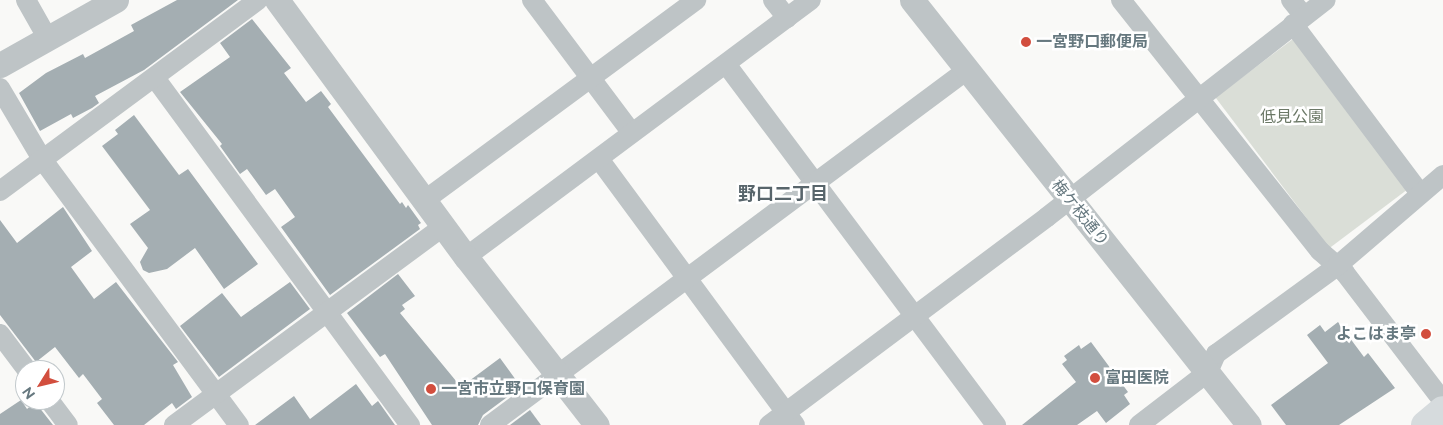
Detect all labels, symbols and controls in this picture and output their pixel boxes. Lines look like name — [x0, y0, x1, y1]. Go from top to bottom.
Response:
place label: 一宮野口郵便局 — [1036, 32, 1148, 52]
marker: 一宮野口郵便局 — [1020, 36, 1032, 48]
park label: 低見公園 — [1260, 107, 1324, 127]
street label: 梅ケ枝通り — [1047, 176, 1113, 250]
district label: 野口二丁目 — [738, 183, 828, 205]
place label: よこはま亭 — [1336, 324, 1416, 344]
marker: よこはま亭 — [1420, 328, 1432, 340]
north arrow — [15, 360, 65, 410]
place label: 富田医院 — [1105, 368, 1169, 388]
marker: 富田医院 — [1089, 372, 1101, 384]
place label: 一宮市立野口保育園 — [441, 379, 585, 399]
marker: 一宮市立野口保育園 — [425, 383, 437, 395]
text: N — [19, 384, 38, 402]

